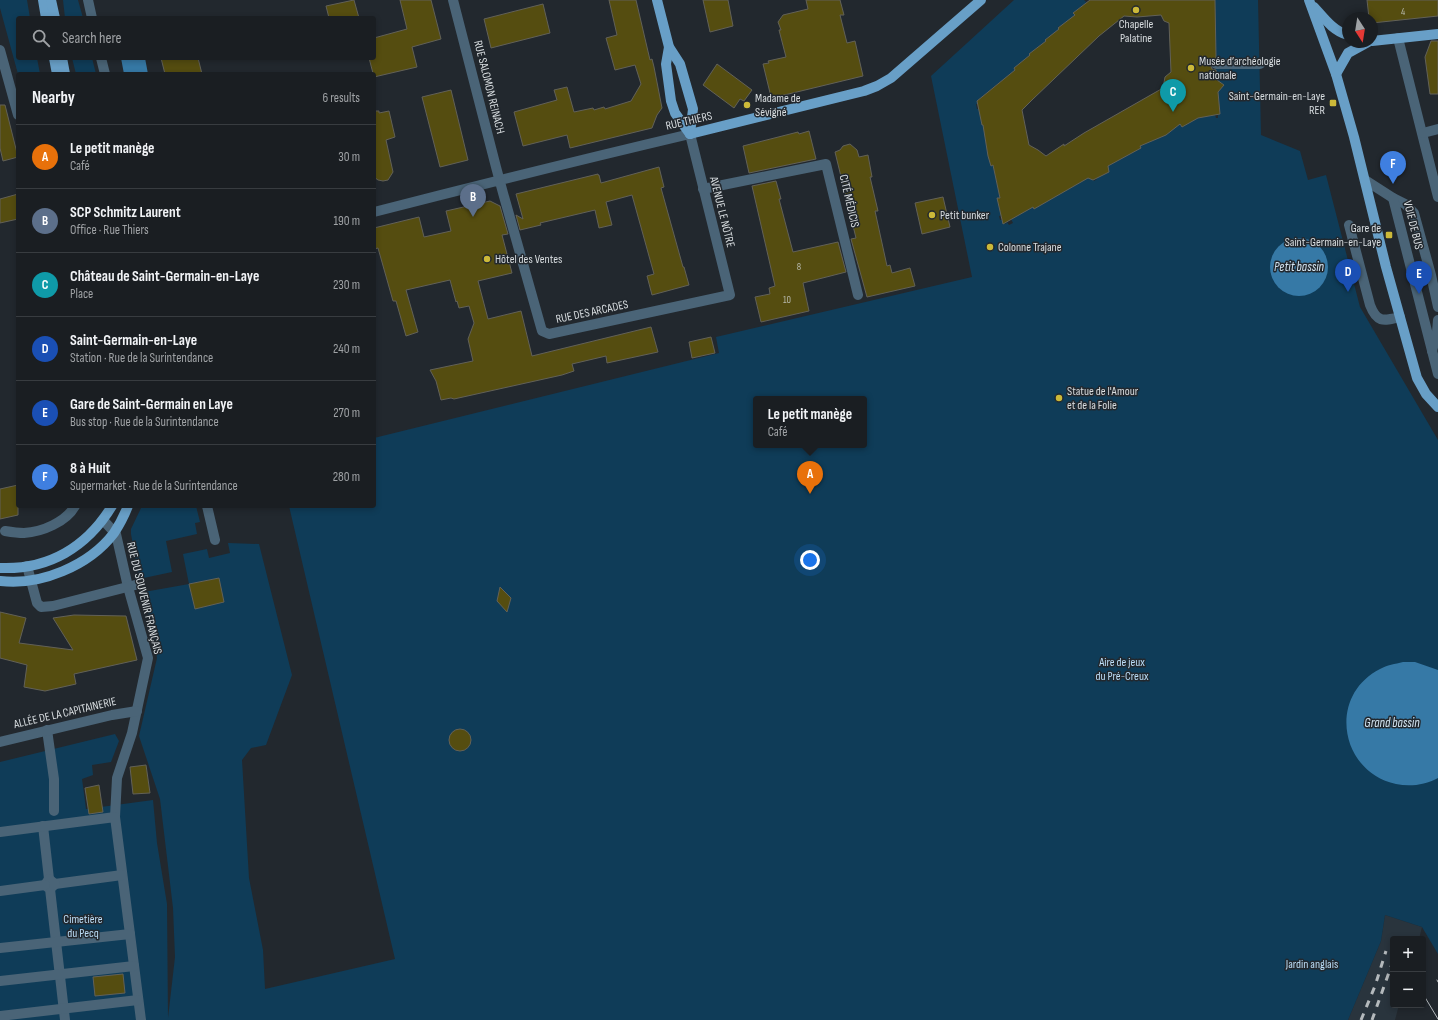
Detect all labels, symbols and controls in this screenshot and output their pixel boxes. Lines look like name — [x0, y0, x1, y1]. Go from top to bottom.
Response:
marker: Chapelle Palatine — [1131, 5, 1141, 15]
house number: 4 — [1401, 6, 1405, 18]
north arrow — [1342, 12, 1378, 48]
search box — [16, 16, 376, 60]
place label: Chapelle Palatine — [1119, 17, 1154, 46]
icon: search — [30, 27, 52, 49]
text: Search here — [62, 29, 122, 48]
street label: RUE SALOMON REINACH — [470, 39, 508, 135]
place label: Musée d’archéologie nationale — [1199, 54, 1281, 83]
marker: Musée d’archéologie nationale — [1186, 63, 1196, 73]
pin: C — [1160, 79, 1186, 112]
text: Nearby — [32, 88, 75, 108]
place label: Saint-Germain-en-Laye RER — [1229, 89, 1325, 118]
text: 6 results — [322, 90, 360, 106]
place label: Madame de Sévigné — [755, 91, 801, 120]
marker: Saint-Germain-en-Laye RER — [1328, 98, 1338, 108]
marker: Madame de Sévigné — [742, 100, 752, 110]
street label: RUE THIERS — [664, 108, 714, 134]
text: Le petit manège — [70, 139, 155, 158]
text: A — [42, 149, 48, 165]
text: 30 m — [338, 149, 360, 165]
pin: F — [1380, 151, 1406, 184]
text: Café — [70, 158, 90, 174]
street label: CITÉ MÉDICIS — [836, 173, 862, 229]
street label: AVENUE LE NÔTRE — [706, 174, 738, 249]
pin: B — [460, 184, 486, 217]
street label: VOIE DE BUS — [1400, 199, 1426, 251]
text: SCP Schmitz Laurent — [70, 203, 181, 222]
place label: Petit bunker — [940, 208, 990, 223]
marker: Petit bunker — [927, 210, 937, 220]
text: B — [42, 213, 48, 229]
text: 190 m — [333, 213, 360, 229]
place label: Gare de Saint-Germain-en-Laye — [1285, 221, 1381, 250]
text: Office · Rue Thiers — [70, 222, 149, 238]
marker: Gare de Saint-Germain-en-Laye — [1384, 230, 1394, 240]
place label: Colonne Trajane — [998, 240, 1062, 255]
marker: Colonne Trajane — [985, 242, 995, 252]
place label: Hôtel des Ventes — [495, 252, 562, 267]
marker: Hôtel des Ventes — [482, 254, 492, 264]
water label: Petit bassin — [1274, 259, 1325, 275]
pin: D — [1335, 259, 1361, 292]
house number: 8 — [797, 261, 801, 273]
pin: E — [1406, 261, 1432, 294]
text: Château de Saint-Germain-en-Laye — [70, 267, 259, 286]
text: C — [42, 277, 48, 293]
text: 230 m — [333, 277, 360, 293]
text: Place — [70, 286, 93, 302]
house number: 10 — [783, 294, 791, 306]
street label: RUE DES ARCADES — [554, 297, 630, 327]
text: Saint-Germain-en-Laye — [70, 331, 197, 350]
text: D — [42, 341, 48, 357]
text: 240 m — [333, 341, 360, 357]
text: Station · Rue de la Surintendance — [70, 350, 213, 366]
place label: Statue de l'Amour et de la Folie — [1067, 384, 1139, 413]
marker: Statue de l'Amour et de la Folie — [1054, 393, 1064, 403]
text: Gare de Saint-Germain en Laye — [70, 395, 233, 414]
popup — [753, 396, 867, 448]
text: E — [42, 405, 48, 421]
text: 270 m — [333, 405, 360, 421]
text: Le petit manège — [768, 405, 852, 424]
text: Bus stop · Rue de la Surintendance — [70, 414, 219, 430]
text: Café — [768, 424, 788, 440]
text: 8 à Huit — [70, 459, 110, 478]
pin: A — [797, 461, 823, 494]
text: F — [42, 469, 48, 485]
text: 280 m — [333, 469, 360, 485]
text: Supermarket · Rue de la Surintendance — [70, 478, 238, 494]
street label: RUE DU SOUVENIR FRANÇAIS — [123, 540, 165, 656]
your location — [800, 550, 820, 570]
park label: Aire de jeux du Pré-Creux — [1096, 655, 1149, 684]
street label: ALLÉE DE LA CAPITAINERIE — [11, 694, 118, 732]
water label: Grand bassin — [1364, 715, 1420, 731]
park label: Cimetière du Pecq — [63, 912, 103, 941]
map controls — [1390, 936, 1426, 1008]
button: + — [1390, 936, 1426, 972]
park label: Jardin anglais — [1285, 957, 1338, 972]
button: − — [1390, 972, 1426, 1008]

